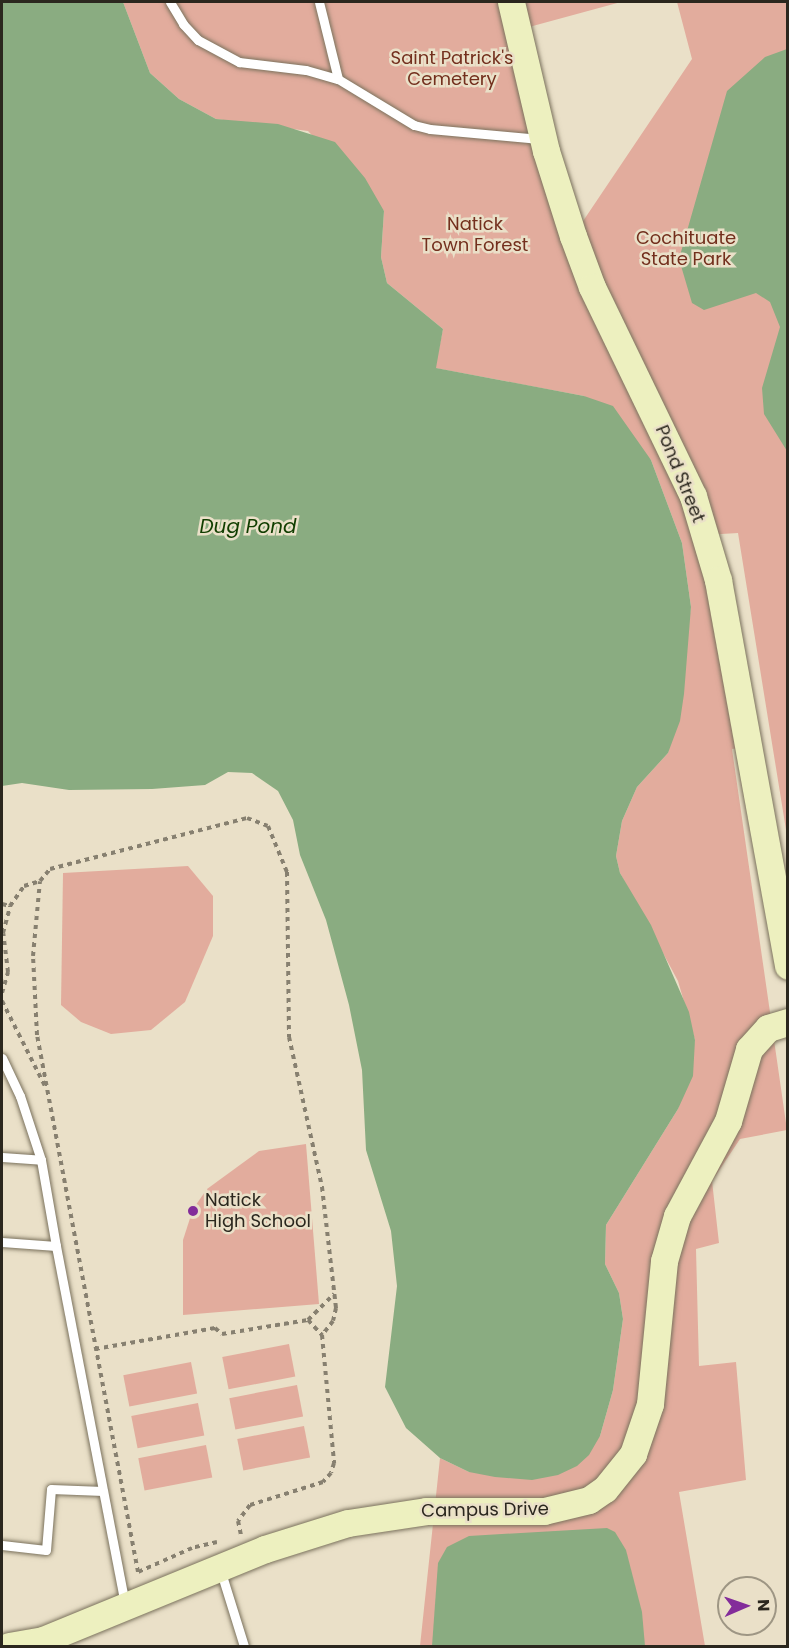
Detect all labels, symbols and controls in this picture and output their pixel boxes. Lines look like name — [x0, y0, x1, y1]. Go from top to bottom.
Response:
park label: Saint Patrick's Cemetery — [391, 48, 513, 90]
park label: Natick Town Forest — [422, 214, 528, 256]
park label: Cochituate State Park — [636, 228, 736, 270]
street label: Pond Street — [651, 422, 709, 526]
water label: Dug Pond — [199, 514, 297, 538]
place label: Natick High School — [205, 1190, 311, 1232]
marker: Natick High School — [186, 1204, 200, 1218]
street label: Campus Drive — [421, 1498, 549, 1522]
north arrow — [717, 1576, 777, 1636]
text: N — [752, 1599, 775, 1612]

